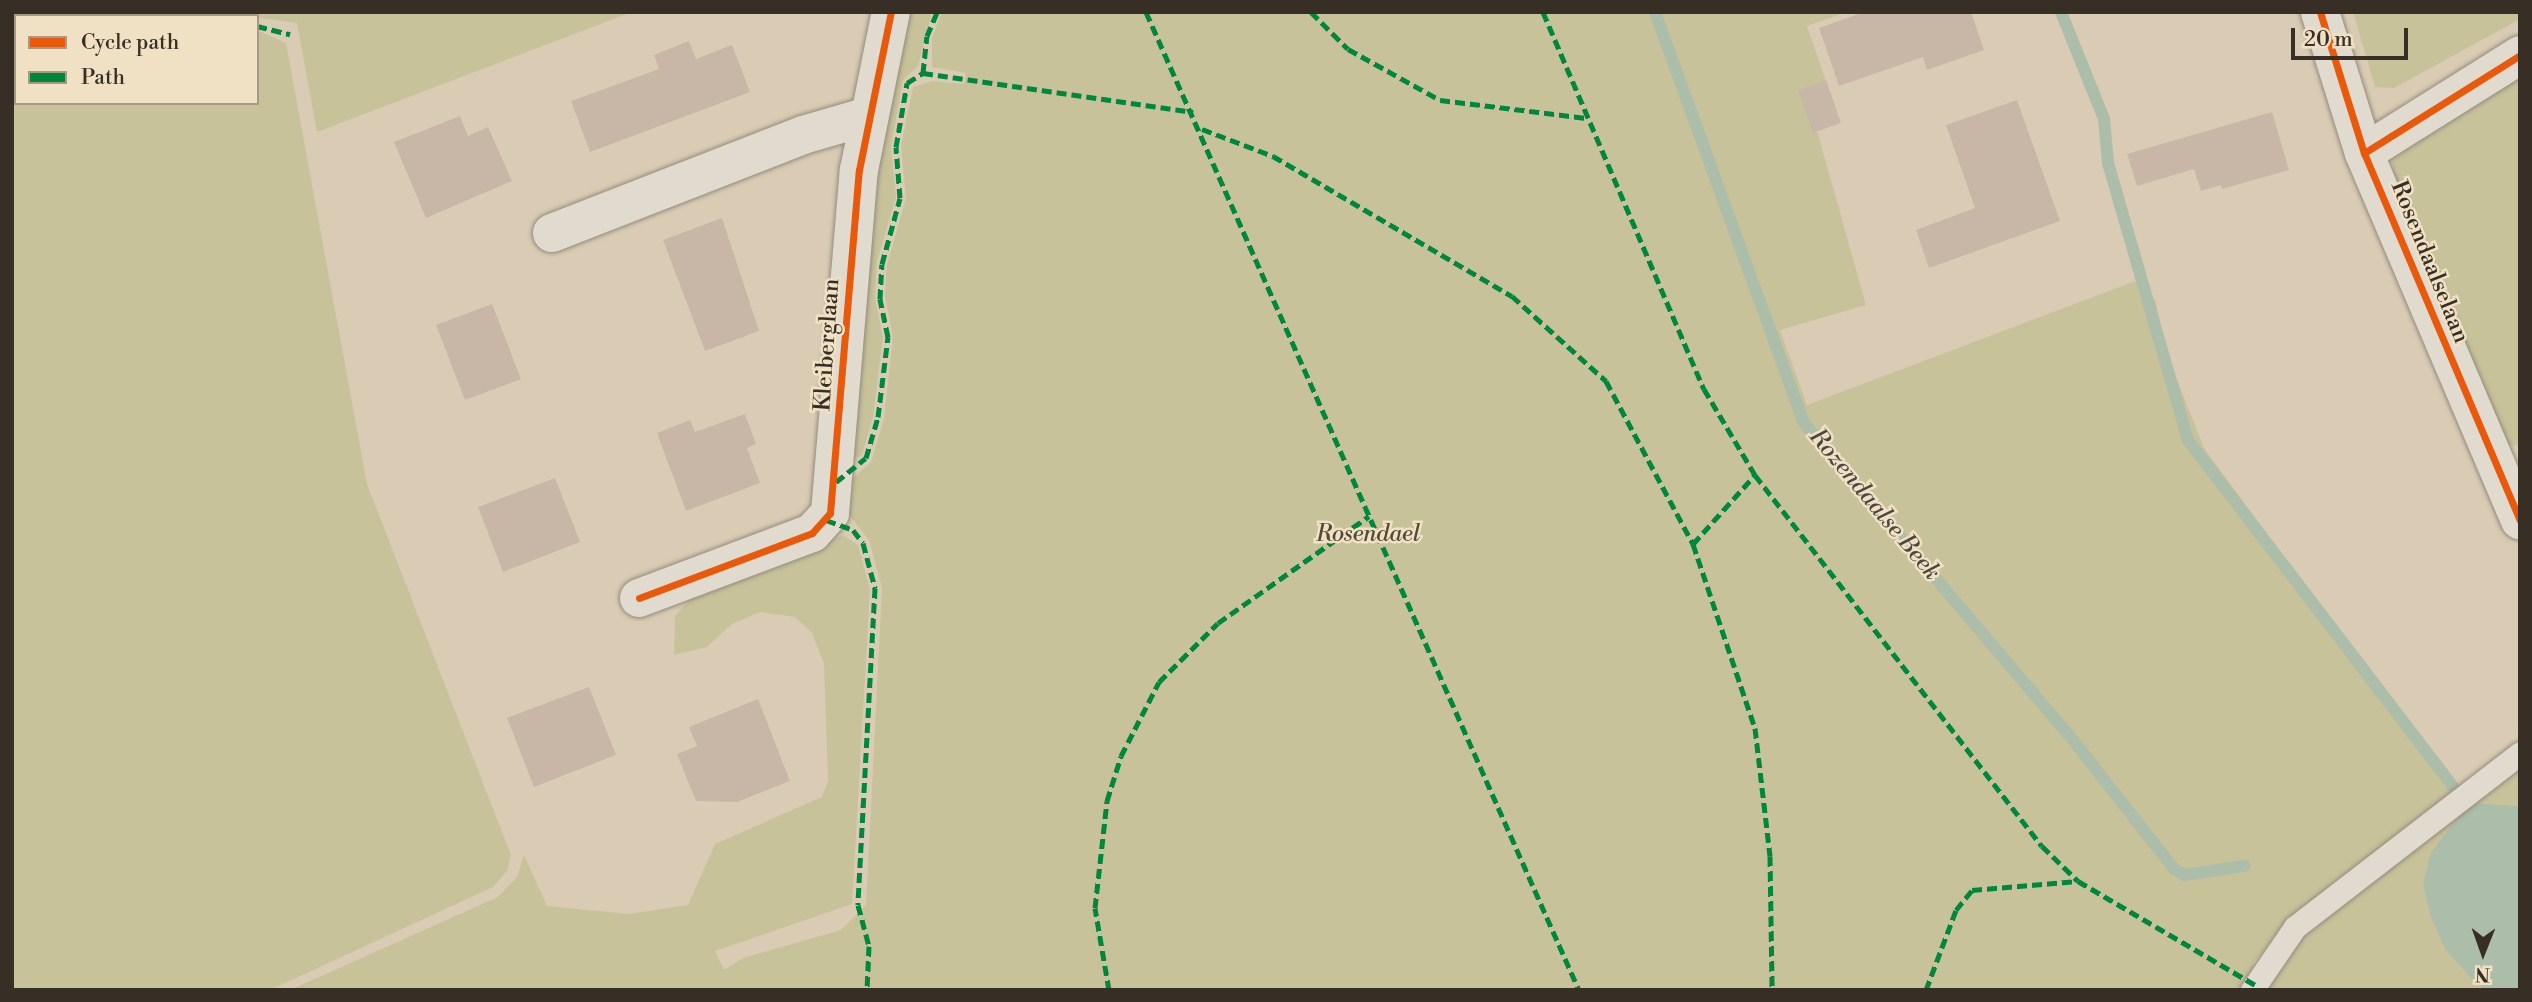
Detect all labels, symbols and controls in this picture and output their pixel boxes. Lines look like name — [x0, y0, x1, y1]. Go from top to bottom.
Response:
legend — [14, 14, 259, 105]
scale bar — [2294, 14, 2411, 58]
text: 20 m — [2304, 27, 2353, 53]
text: Cycle path — [81, 30, 179, 56]
text: Path — [81, 65, 125, 91]
street label: Rosendaalselaan — [2385, 177, 2475, 347]
street label: Kleiberglaan — [809, 278, 845, 412]
water label: Rozendaalse Beek — [1802, 423, 1946, 587]
park label: Rosendael — [1316, 520, 1420, 548]
north arrow — [2448, 918, 2518, 988]
text: N — [2475, 962, 2490, 986]

